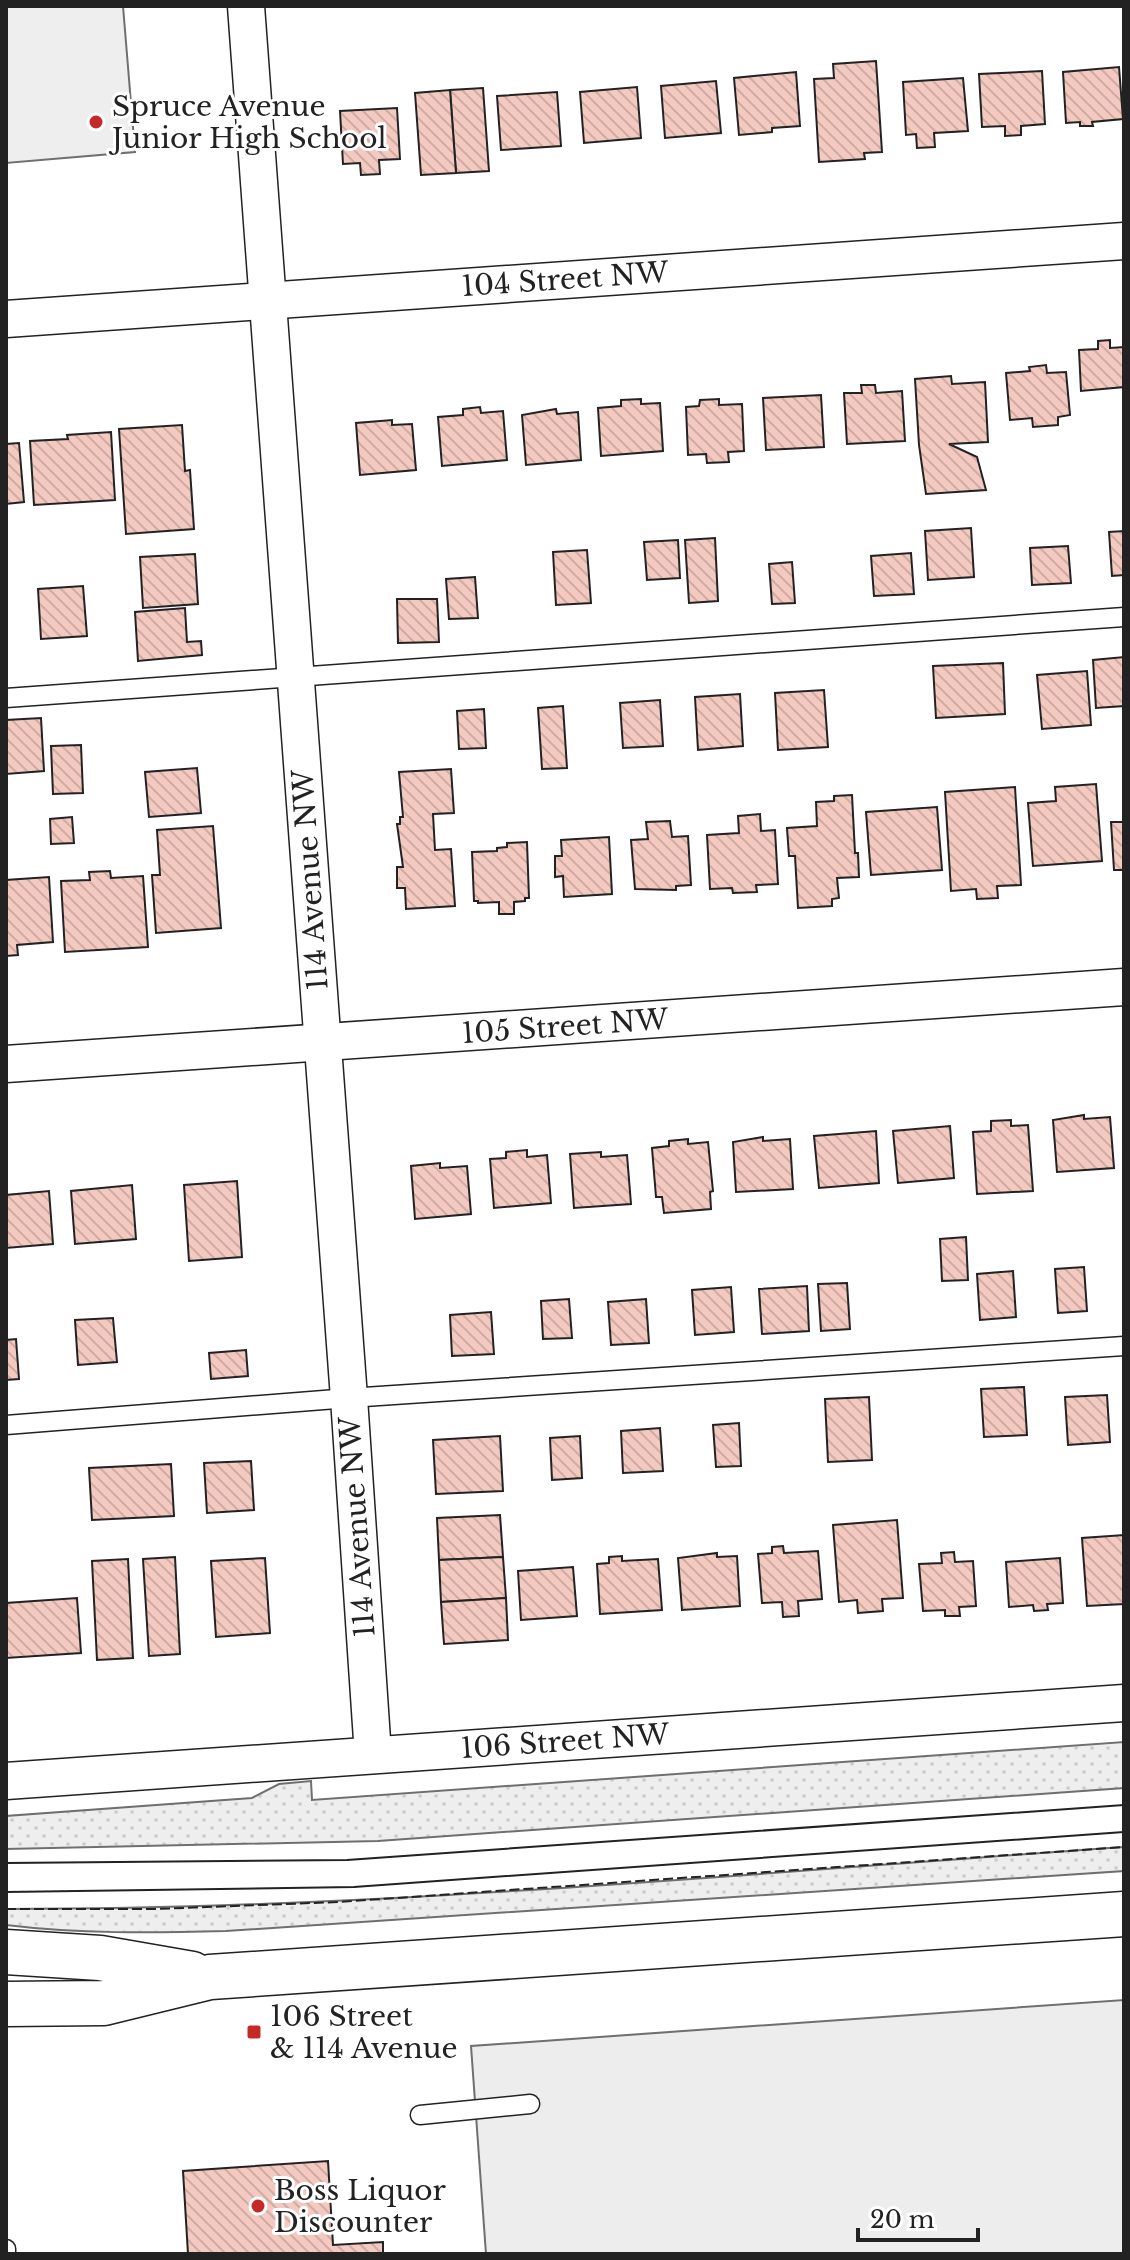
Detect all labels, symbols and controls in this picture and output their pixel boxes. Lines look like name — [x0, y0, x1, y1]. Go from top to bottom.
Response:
place label: Spruce Avenue Junior High School — [108, 89, 387, 156]
marker: Spruce Avenue Junior High School — [87, 113, 105, 131]
street label: 104 Street NW — [460, 255, 671, 304]
street label: 114 Avenue NW — [285, 767, 336, 991]
street label: 105 Street NW — [461, 1002, 671, 1051]
street label: 114 Avenue NW — [332, 1414, 383, 1638]
street label: 106 Street NW — [460, 1717, 672, 1766]
place label: 106 Street & 114 Avenue — [270, 1999, 458, 2066]
marker: 106 Street & 114 Avenue — [245, 2023, 263, 2041]
place label: Boss Liquor Discounter — [274, 2173, 447, 2240]
scale bar — [858, 2192, 978, 2242]
marker: Boss Liquor Discounter — [249, 2197, 267, 2215]
text: 20 m — [870, 2205, 935, 2234]

